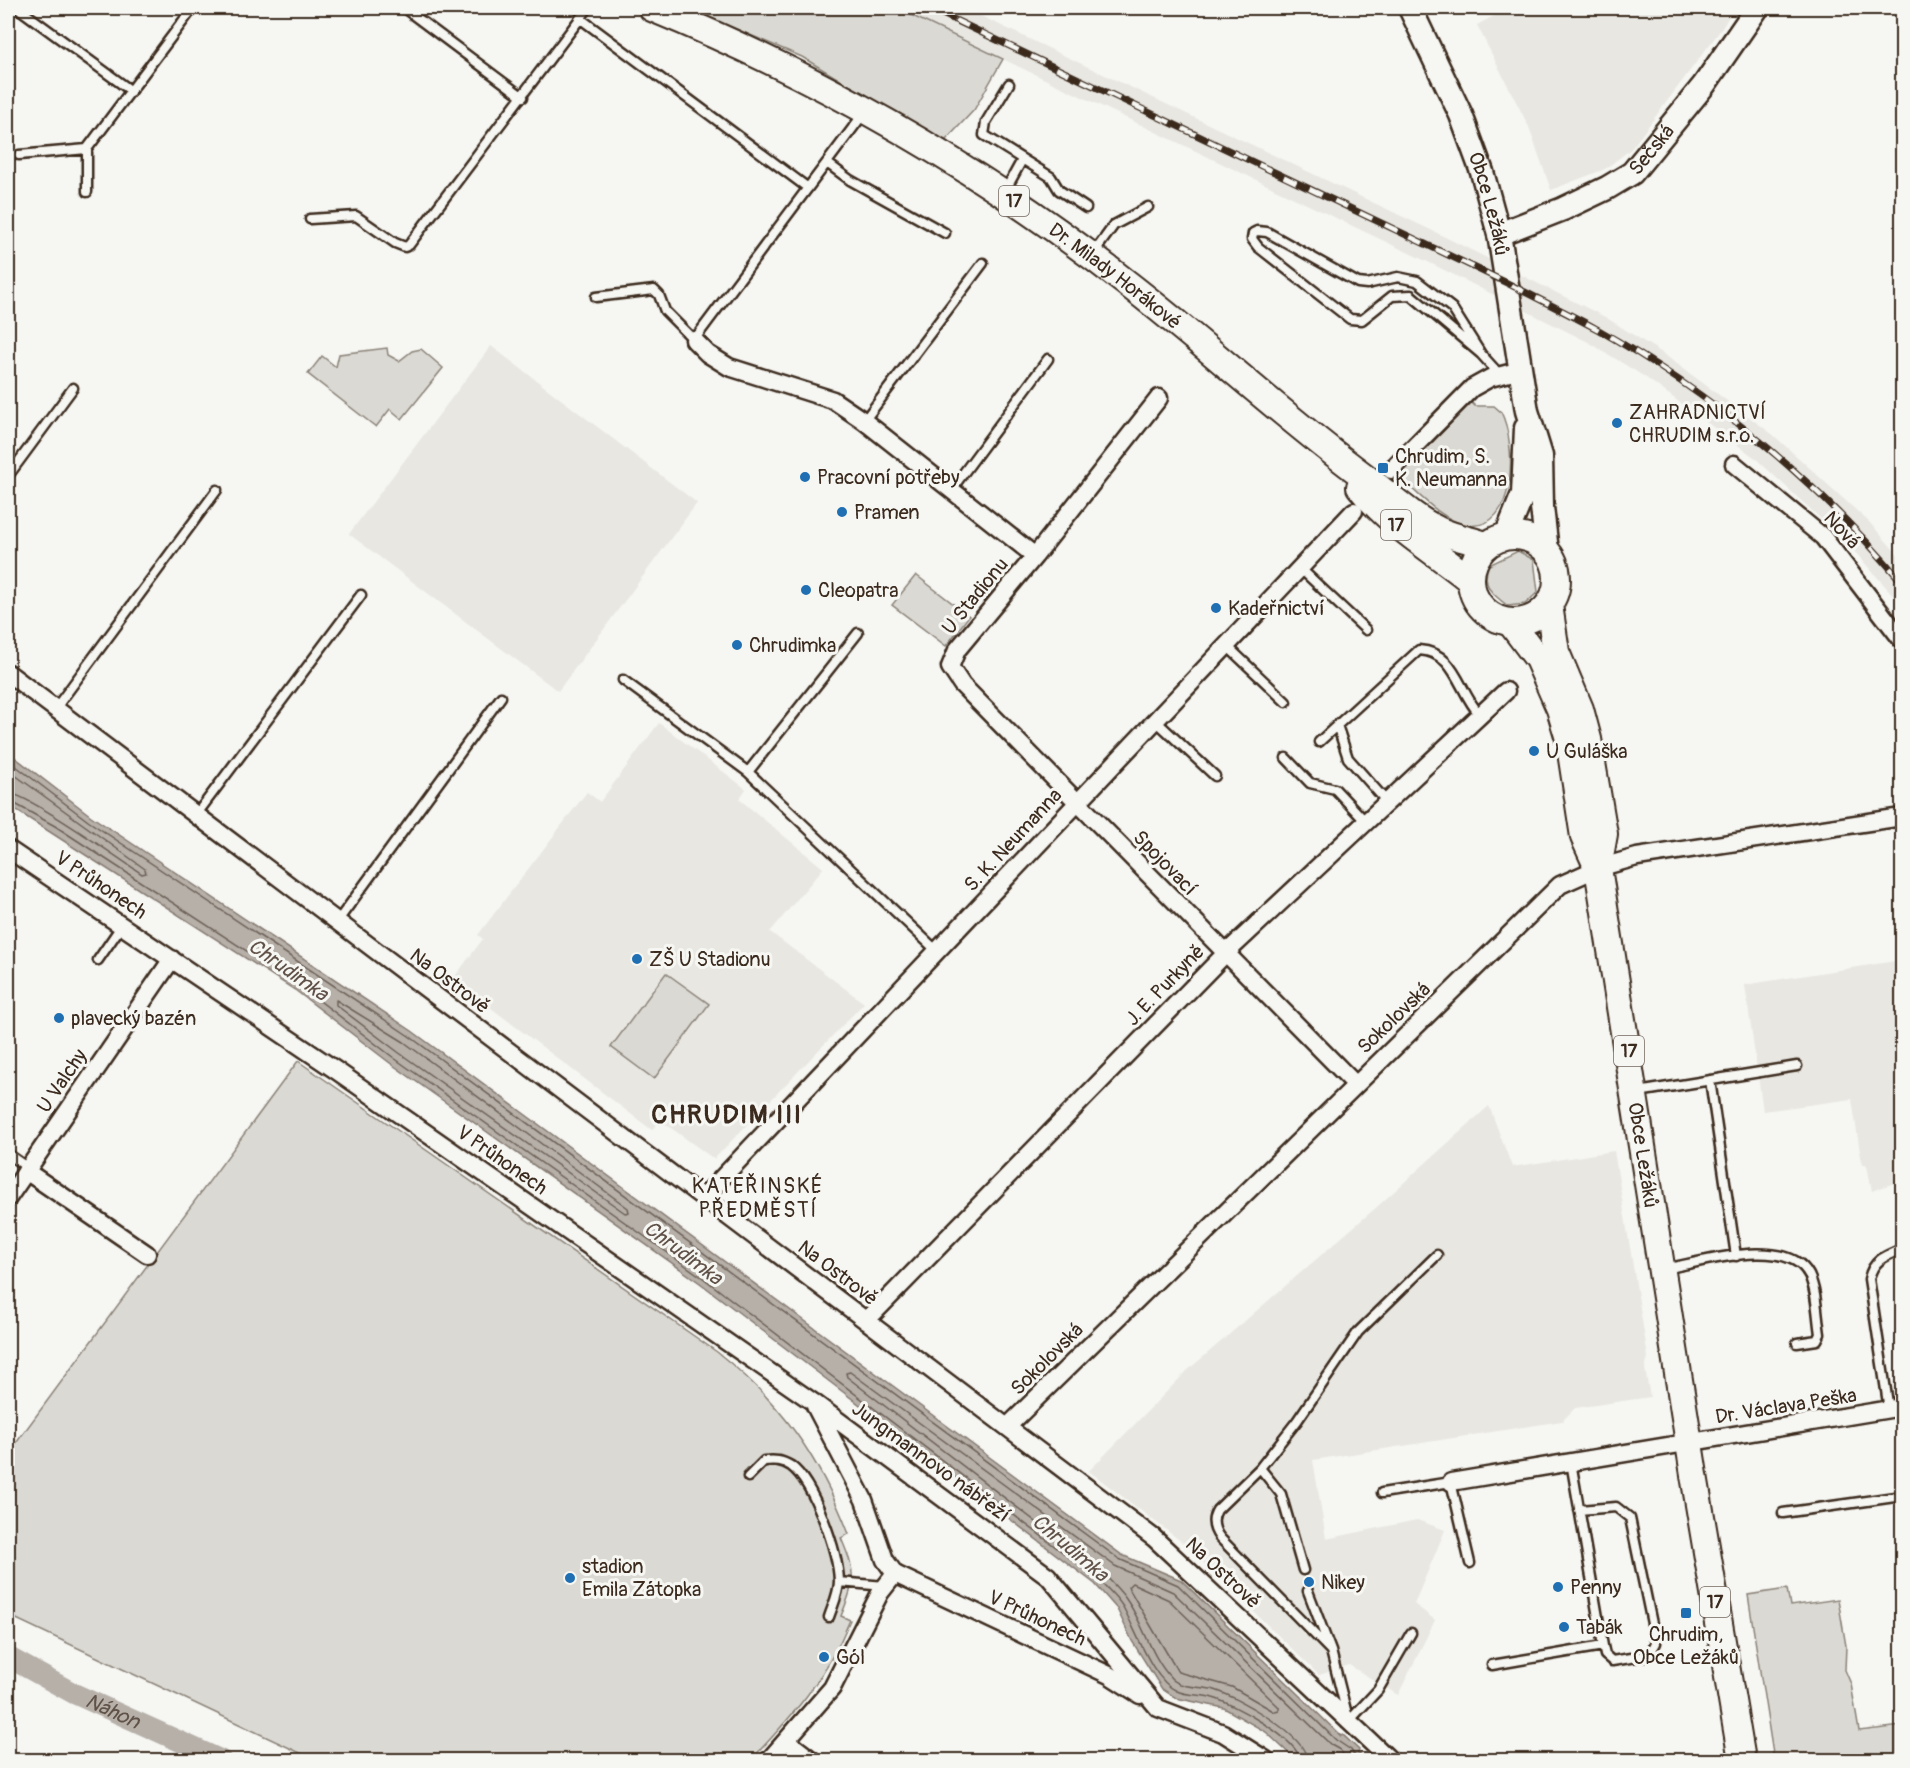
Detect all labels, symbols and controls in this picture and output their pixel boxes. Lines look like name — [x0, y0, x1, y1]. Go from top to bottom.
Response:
street label: Sečská — [1623, 119, 1679, 180]
street label: Obce Ležáků — [1463, 148, 1515, 257]
road number: 17 — [999, 186, 1029, 216]
street label: Dr. Milady Horákové — [1044, 217, 1187, 335]
place label: ZAHRADNICTVÍ CHRUDIM s.r.o. — [1629, 400, 1766, 448]
marker: ZAHRADNICTVÍ CHRUDIM s.r.o. — [1610, 416, 1624, 430]
place label: Chrudim, S. K. Neumanna — [1395, 444, 1507, 492]
marker: Chrudim, S. K. Neumanna — [1376, 461, 1390, 475]
place label: Pracovní potřeby — [817, 465, 960, 490]
marker: Pracovní potřeby — [798, 470, 812, 484]
place label: Pramen — [854, 500, 920, 525]
marker: Pramen — [835, 505, 849, 519]
street label: Nová — [1818, 506, 1866, 554]
road number: 17 — [1381, 510, 1411, 540]
street label: U Stadionu — [936, 552, 1014, 640]
place label: Cleopatra — [818, 578, 899, 603]
marker: Cleopatra — [799, 583, 813, 597]
place label: Kadeřnictví — [1228, 596, 1325, 621]
marker: Kadeřnictví — [1209, 601, 1223, 615]
place label: Chrudimka — [749, 633, 836, 658]
marker: Chrudimka — [730, 638, 744, 652]
place label: U Guláška — [1546, 739, 1628, 764]
marker: U Guláška — [1527, 744, 1541, 758]
street label: S. K. Neumanna — [959, 783, 1067, 897]
street label: Spojovací — [1128, 825, 1202, 901]
street label: V Průhonech — [50, 845, 152, 925]
water label: Chrudimka — [243, 933, 334, 1008]
street label: J. E. Purkyně — [1120, 939, 1210, 1031]
street label: Na Ostrově — [405, 943, 495, 1019]
place label: ZŠ U Stadionu — [649, 946, 771, 972]
marker: ZŠ U Stadionu — [630, 952, 644, 966]
street label: Sokolovská — [1352, 977, 1436, 1059]
place label: plavecký bazén — [71, 1006, 196, 1031]
marker: plavecký bazén — [52, 1011, 66, 1025]
road number: 17 — [1614, 1036, 1644, 1066]
street label: U Valchy — [32, 1044, 93, 1118]
district label: CHRUDIM III — [651, 1099, 803, 1131]
street label: Obce Ležáků — [1623, 1100, 1664, 1210]
street label: V Průhonech — [452, 1120, 552, 1200]
district label: KATEŘINSKÉ PŘEDMĚSTÍ — [692, 1173, 824, 1224]
water label: Chrudimka — [638, 1215, 729, 1292]
street label: Na Ostrově — [793, 1235, 883, 1311]
street label: Sokolovská — [1005, 1317, 1089, 1401]
street label: Dr. Václava Peška — [1713, 1382, 1859, 1430]
street label: Jungmannovo nábřeží — [847, 1396, 1015, 1528]
water label: Chrudimka — [1026, 1508, 1115, 1589]
street label: Na Ostrově — [1180, 1532, 1266, 1614]
place label: stadion Emila Zátopka — [582, 1554, 701, 1602]
place label: Nikey — [1321, 1570, 1365, 1595]
marker: stadion Emila Zátopka — [563, 1571, 577, 1585]
marker: Nikey — [1302, 1575, 1316, 1589]
place label: Penny — [1570, 1575, 1622, 1600]
marker: Penny — [1551, 1580, 1565, 1594]
street label: V Průhonech — [984, 1584, 1090, 1652]
road number: 17 — [1700, 1587, 1730, 1617]
marker: Chrudim, Obce Ležáků — [1679, 1606, 1693, 1620]
place label: Tabák — [1576, 1615, 1623, 1640]
marker: Tabák — [1557, 1620, 1571, 1634]
place label: Chrudim, Obce Ležáků — [1633, 1622, 1739, 1670]
place label: Gól — [836, 1645, 865, 1670]
marker: Gól — [817, 1650, 831, 1664]
water label: Náhon — [81, 1687, 145, 1736]

